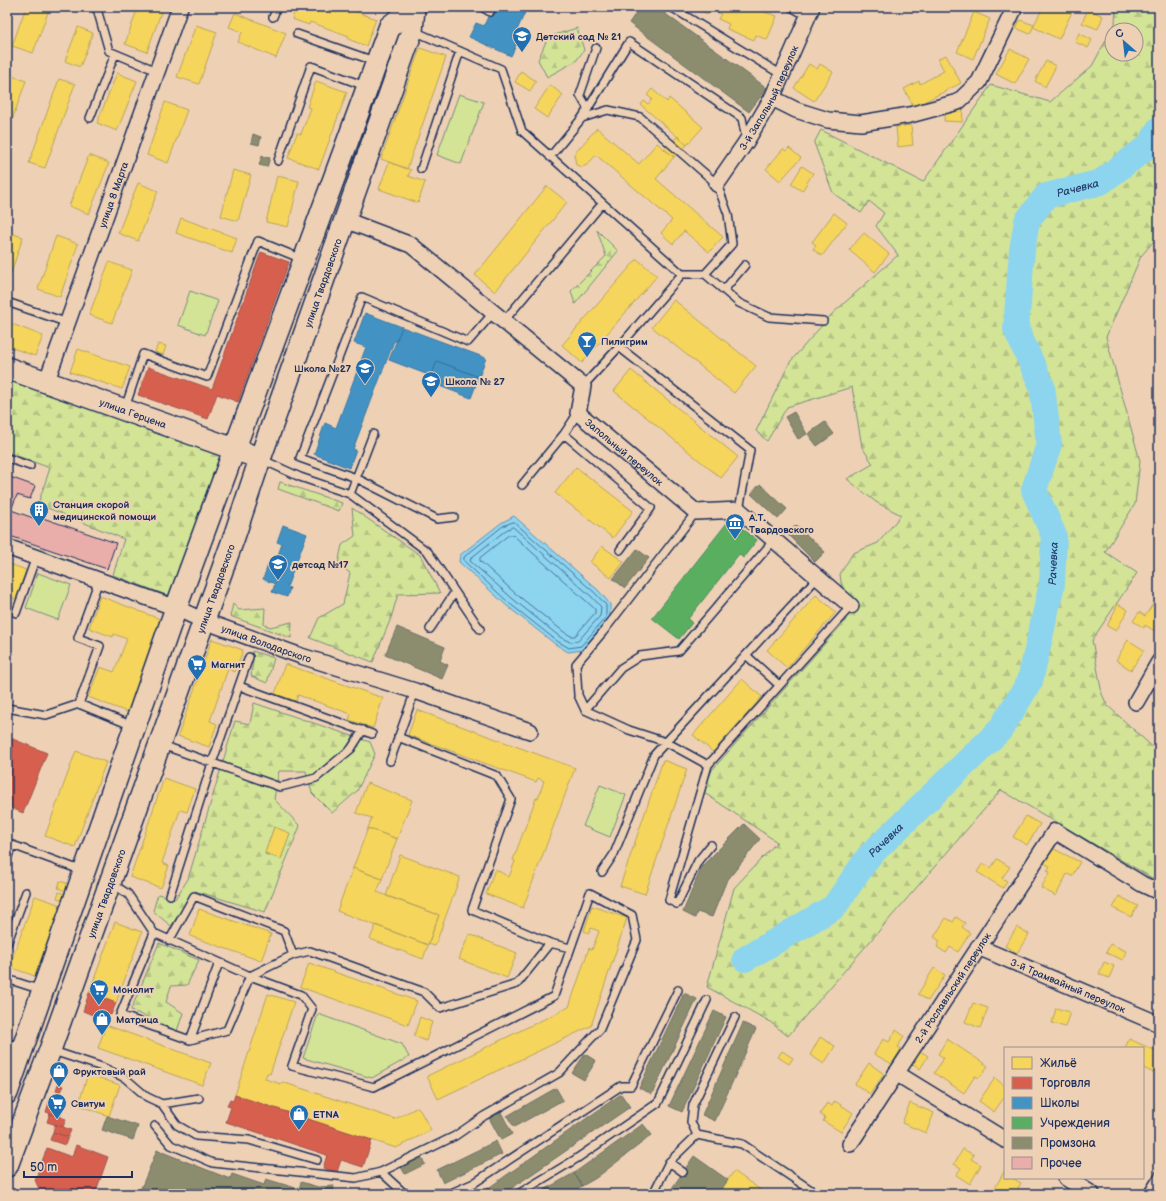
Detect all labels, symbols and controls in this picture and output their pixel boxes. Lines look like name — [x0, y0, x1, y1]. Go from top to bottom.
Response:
north arrow — [1104, 22, 1144, 62]
school or university icon: Детский сад № 21 — [511, 25, 533, 53]
text: С — [1113, 26, 1126, 41]
place label: Детский сад № 21 — [536, 31, 621, 43]
street label: 3-й Запольный переулок — [737, 43, 802, 153]
street label: улица 8 Марта — [97, 160, 131, 229]
water label: Рачевка — [1055, 177, 1101, 200]
street label: улица Твардовского — [302, 237, 345, 329]
bar icon: Пилигрим — [576, 330, 598, 358]
place label: Пилигрим — [601, 336, 648, 348]
school or university icon: Школа №27 — [354, 357, 376, 385]
place label: Школа №27 — [294, 363, 351, 375]
school or university icon: Школа № 27 — [420, 370, 442, 398]
place label: Школа № 27 — [445, 376, 505, 388]
street label: улица Герцена — [98, 397, 168, 431]
street label: Запольный переулок — [582, 417, 666, 489]
building icon: Станция скорой медицинской помощи — [28, 499, 50, 527]
place label: Станция скорой медицинской помощи — [53, 499, 156, 523]
museum icon: А.Т. Твардовского — [724, 512, 746, 540]
place label: А.Т. Твардовского — [748, 512, 814, 536]
water label: Рачевка — [1046, 541, 1061, 586]
street label: улица Твардовского — [195, 543, 238, 635]
school or university icon: детсад №17 — [267, 553, 289, 581]
place label: детсад №17 — [291, 559, 349, 571]
street label: улица Володарского — [220, 623, 313, 666]
supermarket icon: Магнит — [186, 653, 208, 681]
place label: Магнит — [211, 659, 246, 671]
water label: Рачевка — [866, 820, 906, 860]
street label: улица Твардовского — [86, 848, 129, 940]
street label: 2-й Рославльский переулок — [913, 930, 994, 1046]
street label: 3-й Трамвайный переулок — [1008, 957, 1128, 1016]
supermarket icon: Монолит — [88, 978, 110, 1006]
place label: Монолит — [113, 984, 154, 996]
shop icon: Матрица — [91, 1008, 113, 1036]
place label: Матрица — [116, 1014, 159, 1026]
legend — [1004, 1047, 1144, 1179]
text: Жильё — [1040, 1056, 1077, 1071]
shop icon: Фруктовый рай — [48, 1060, 70, 1088]
place label: Фруктовый рай — [73, 1066, 146, 1078]
text: Торговля — [1040, 1076, 1091, 1091]
supermarket icon: Свитум — [46, 1092, 68, 1120]
text: Школы — [1040, 1096, 1079, 1111]
place label: Свитум — [71, 1098, 106, 1110]
shop icon: ETNA — [288, 1103, 310, 1131]
place label: ETNA — [313, 1109, 340, 1121]
text: Учреждения — [1040, 1116, 1110, 1131]
text: Промзона — [1040, 1136, 1096, 1151]
scale bar — [24, 1153, 132, 1179]
text: Прочее — [1040, 1156, 1082, 1171]
text: 50 m — [30, 1160, 57, 1175]

